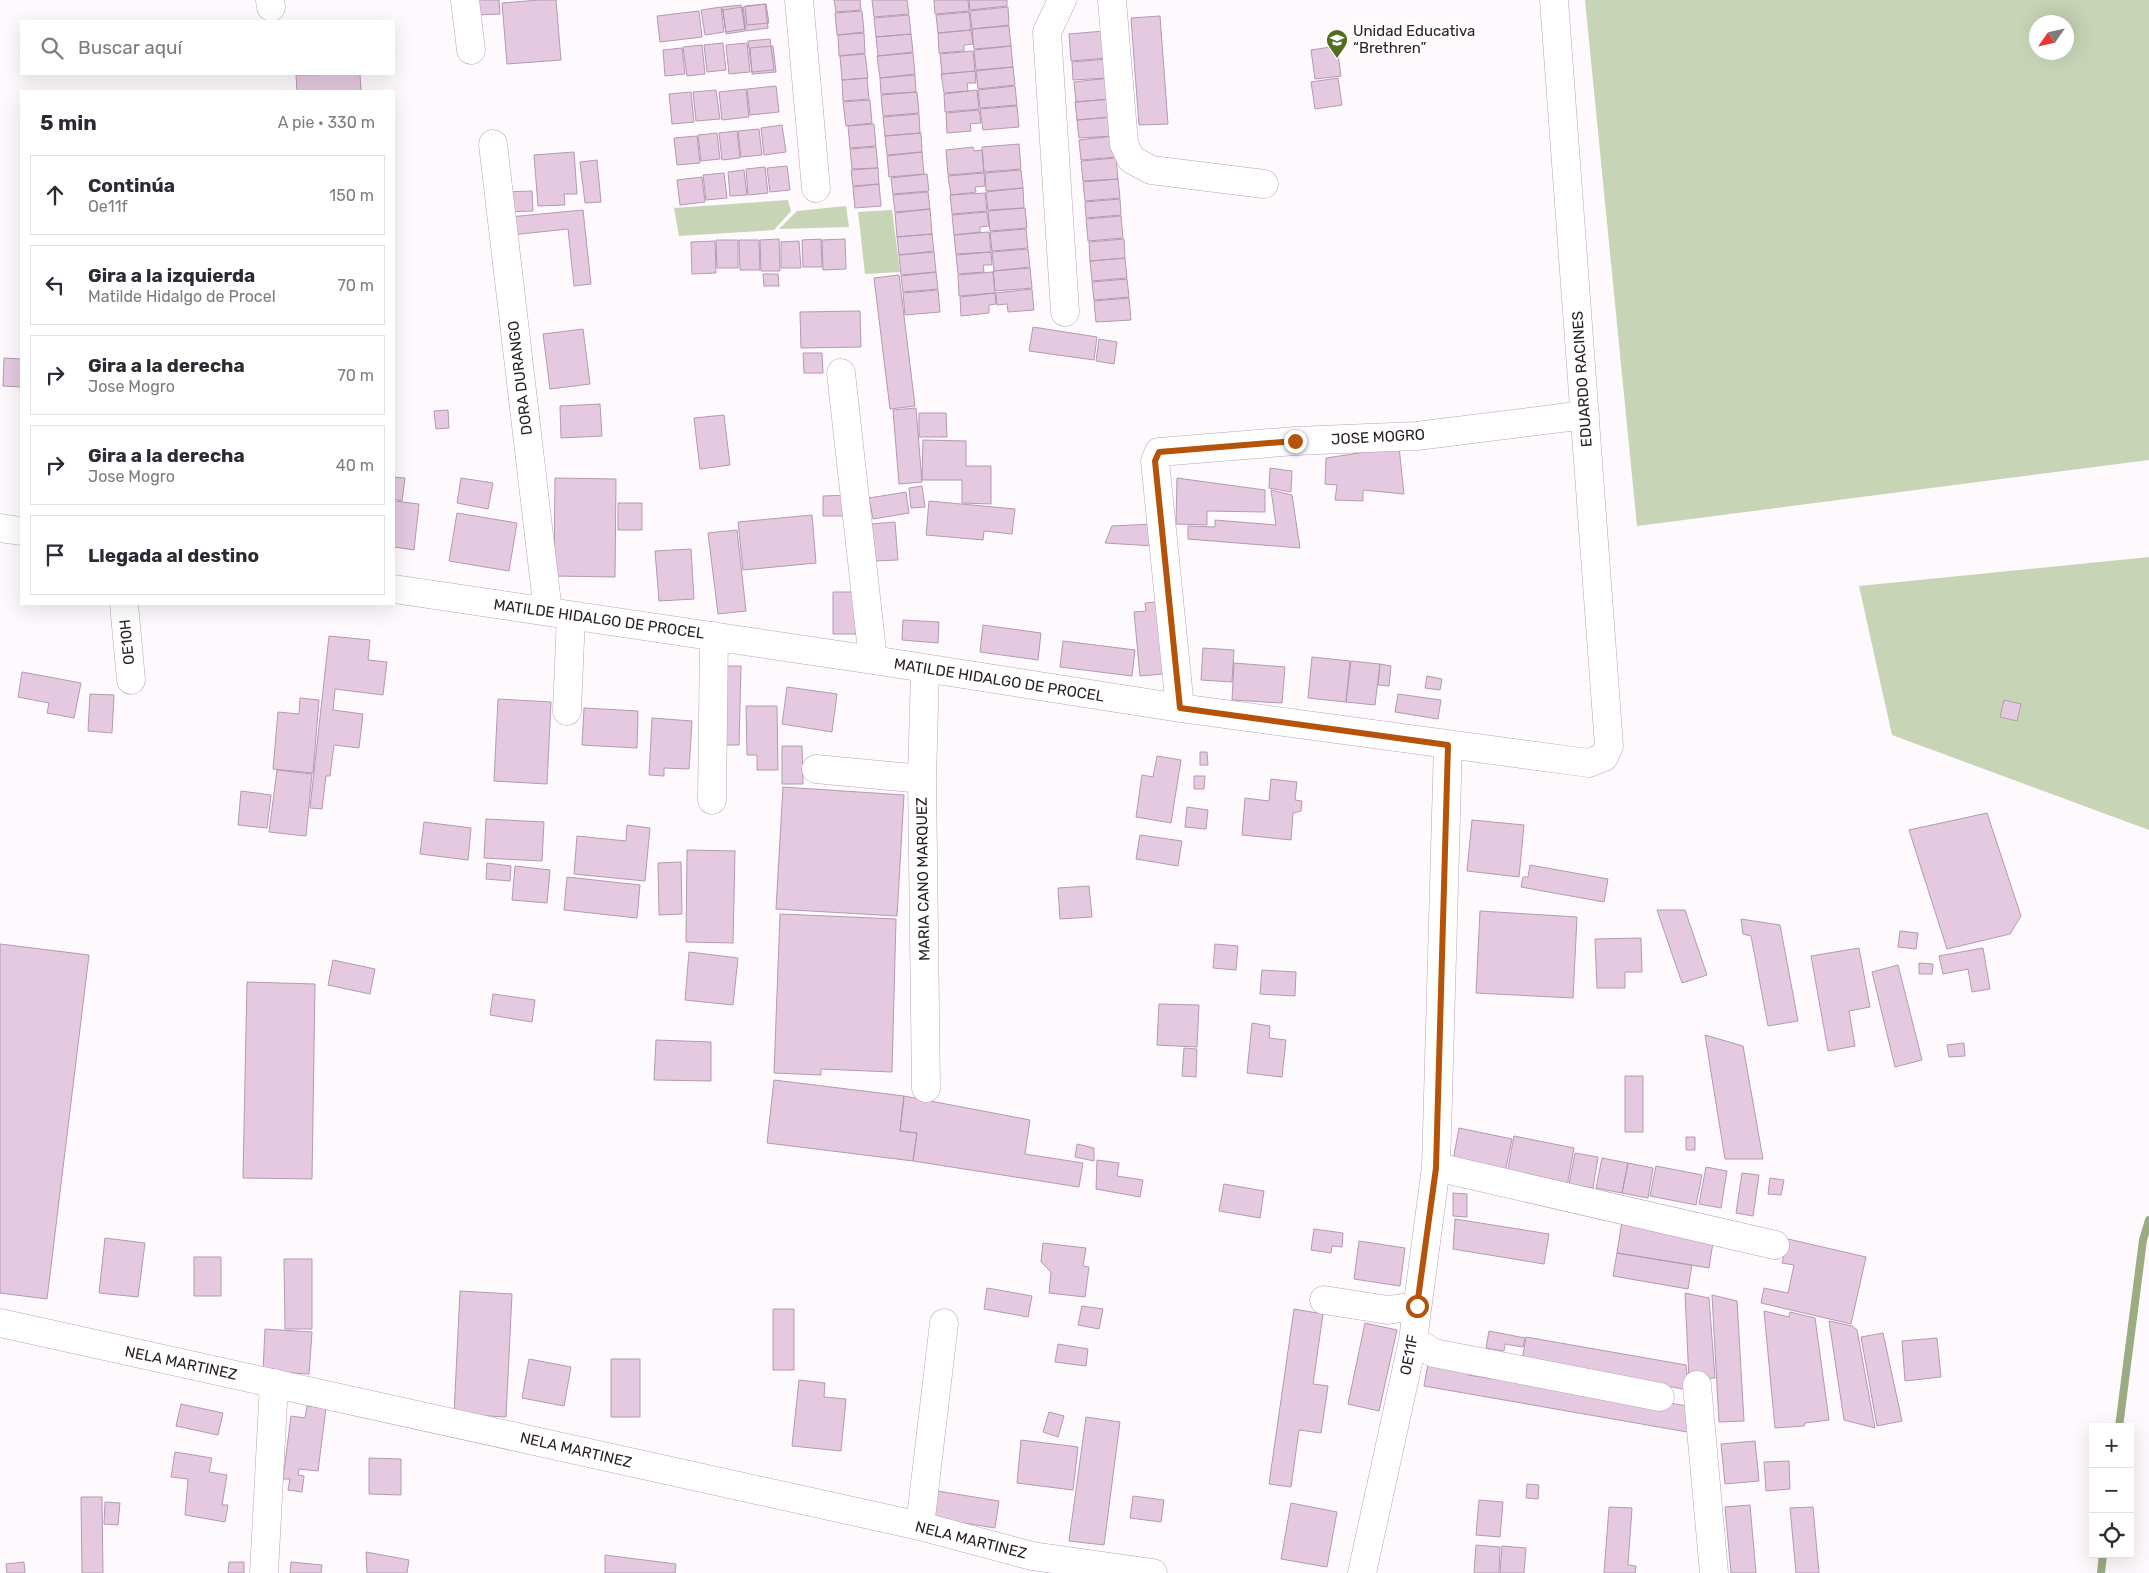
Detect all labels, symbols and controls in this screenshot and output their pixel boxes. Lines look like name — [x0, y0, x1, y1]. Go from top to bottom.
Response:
north arrow — [2029, 15, 2074, 60]
search box — [20, 20, 395, 75]
place label: Unidad Educativa “Brethren” — [1353, 22, 1475, 57]
school or university icon: Unidad Educativa “Brethren” — [1325, 28, 1349, 59]
icon: search — [38, 34, 66, 62]
text: Buscar aquí — [78, 36, 182, 59]
text: 5 min — [40, 110, 97, 135]
text: A pie · 330 m — [278, 113, 375, 132]
text: Continúa — [88, 174, 175, 197]
icon: ahead — [41, 181, 69, 209]
text: 150 m — [329, 186, 374, 205]
text: Oe11f — [88, 197, 128, 216]
text: Gira a la izquierda — [88, 264, 255, 287]
icon: left — [41, 271, 69, 299]
text: 70 m — [337, 276, 374, 295]
text: Matilde Hidalgo de Procel — [88, 287, 276, 306]
street label: EDUARDO RACINES — [1568, 310, 1596, 448]
street label: DORA DURANGO — [504, 320, 536, 436]
text: Gira a la derecha — [88, 354, 245, 377]
icon: right — [41, 361, 69, 389]
text: 70 m — [337, 366, 374, 385]
text: Jose Mogro — [88, 377, 175, 396]
street label: JOSE MOGRO — [1331, 426, 1425, 448]
route end — [1284, 430, 1307, 453]
text: Gira a la derecha — [88, 444, 245, 467]
icon: right — [41, 451, 69, 479]
text: 40 m — [336, 456, 374, 475]
text: Jose Mogro — [88, 467, 175, 486]
icon: arrive — [41, 541, 69, 569]
text: Llegada al destino — [88, 544, 259, 567]
street label: MATILDE HIDALGO DE PROCEL — [492, 595, 706, 643]
street label: OE10H — [116, 618, 138, 666]
street label: MATILDE HIDALGO DE PROCEL — [893, 654, 1106, 706]
street label: MARIA CANO MARQUEZ — [913, 797, 933, 961]
route start — [1406, 1295, 1429, 1318]
street label: OE11F — [1396, 1333, 1422, 1377]
street label: NELA MARTINEZ — [123, 1342, 239, 1384]
map controls — [2089, 1423, 2134, 1558]
button: + — [2089, 1423, 2134, 1468]
street label: NELA MARTINEZ — [518, 1428, 634, 1472]
button: − — [2089, 1468, 2134, 1513]
button: locate — [2089, 1513, 2134, 1558]
street label: NELA MARTINEZ — [913, 1517, 1029, 1563]

